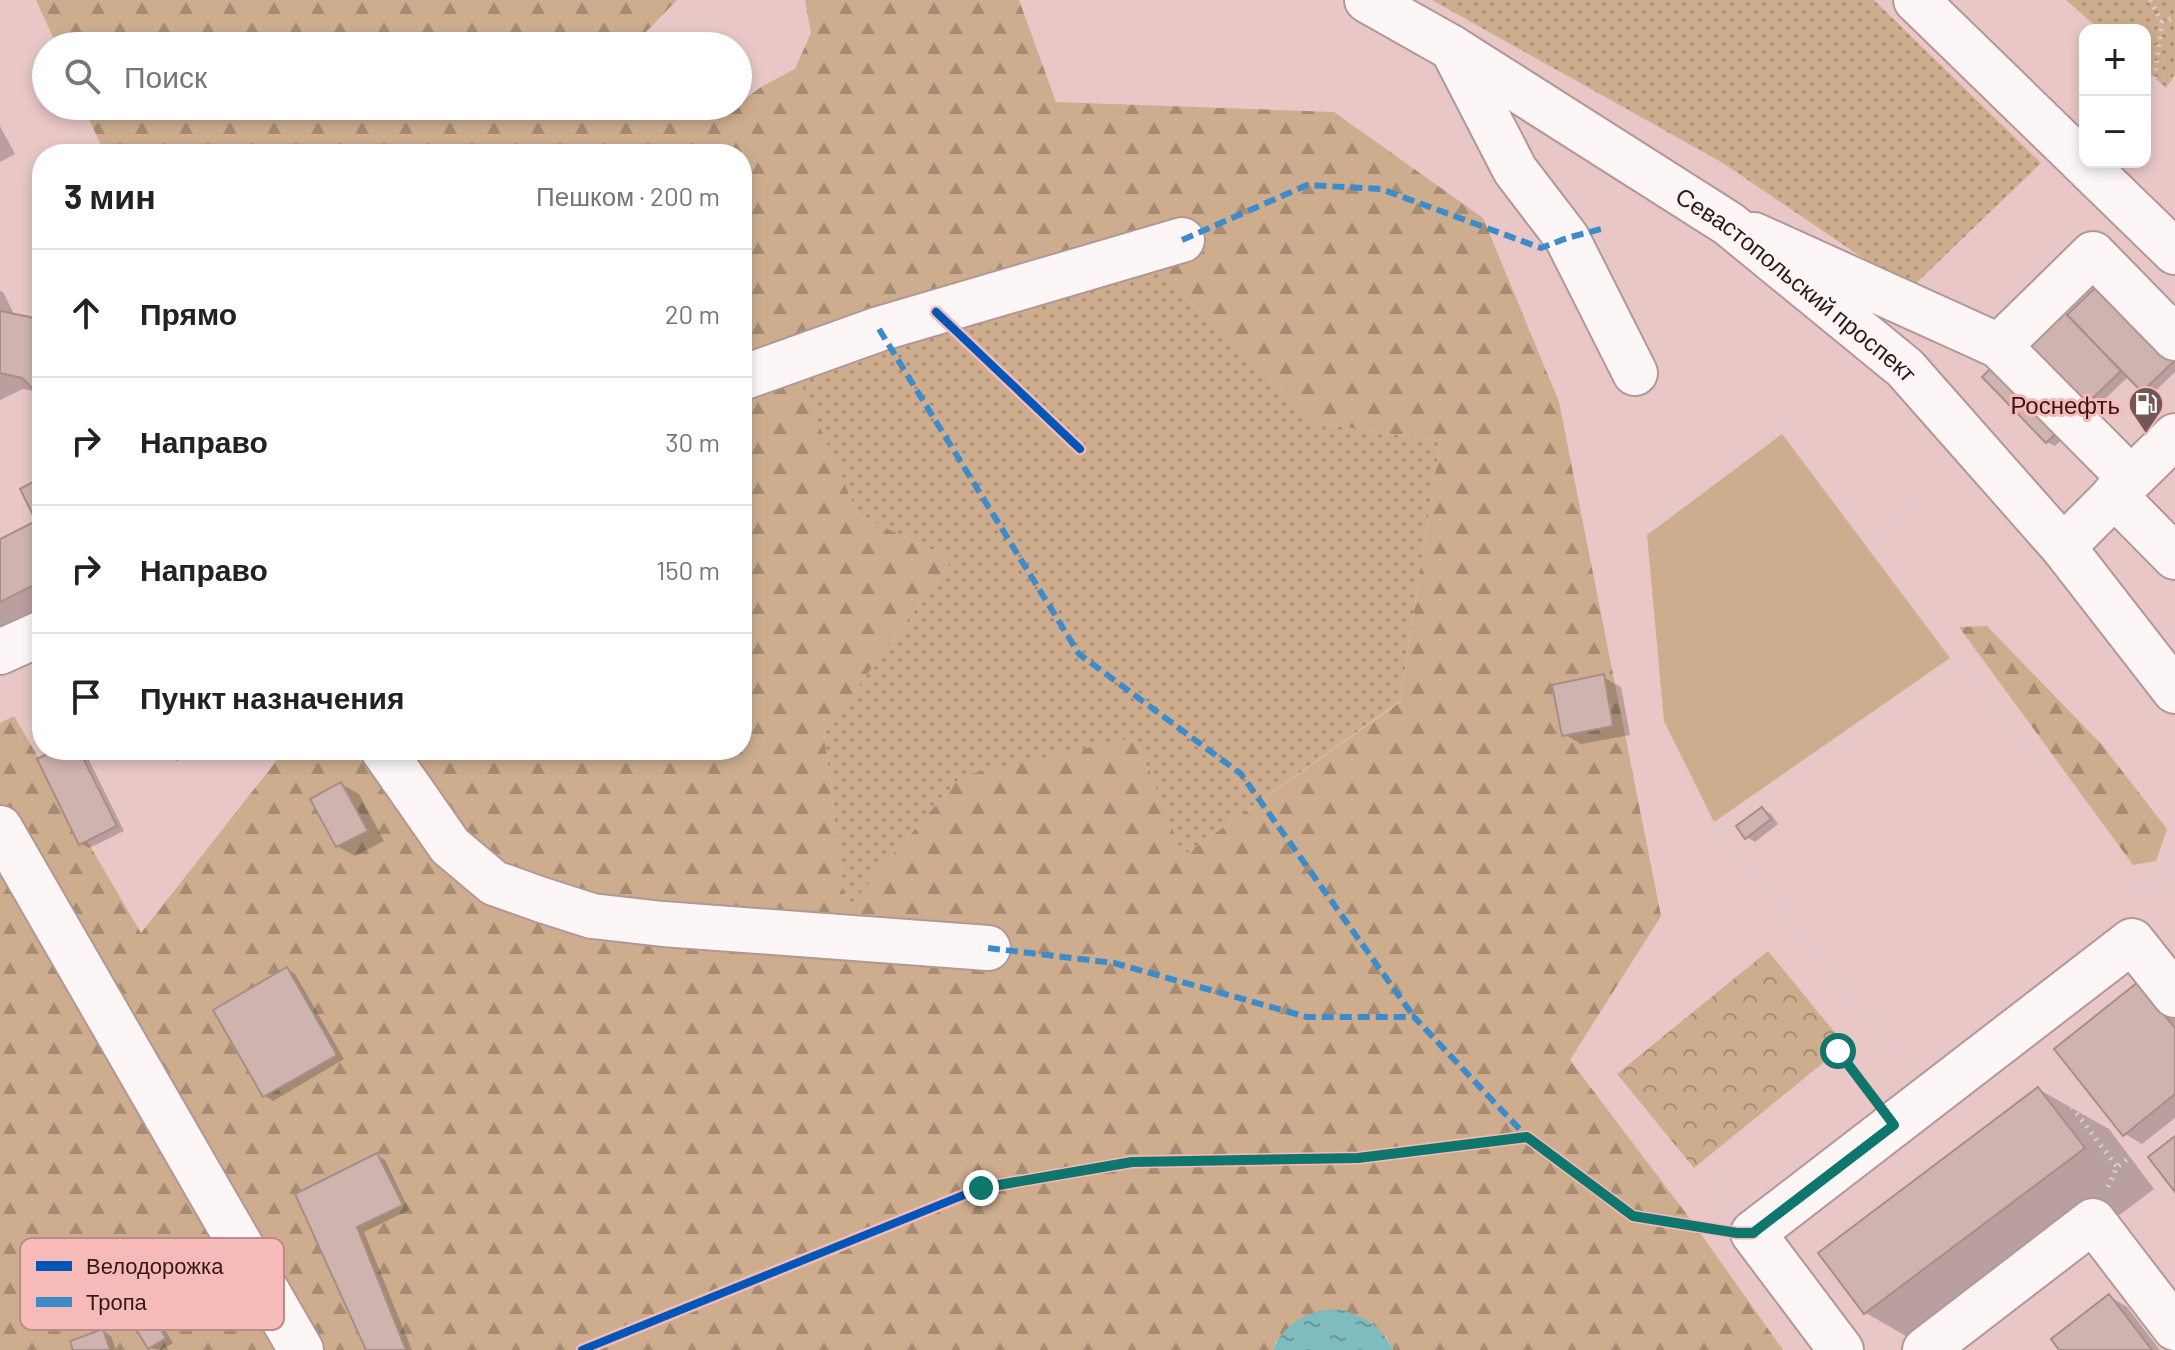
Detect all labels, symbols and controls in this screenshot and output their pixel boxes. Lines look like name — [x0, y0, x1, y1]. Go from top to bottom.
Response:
map controls — [2079, 24, 2151, 168]
button: + — [2079, 24, 2151, 96]
search box — [32, 32, 752, 120]
icon: search — [60, 54, 104, 98]
text: Поиск — [124, 58, 207, 94]
button: − — [2079, 96, 2151, 168]
text: 3 мин — [64, 175, 156, 216]
text: Пешком · 200 m — [536, 180, 720, 211]
street label: Севастопольский проспект — [1671, 180, 1924, 387]
icon: ahead — [64, 291, 108, 335]
text: Прямо — [140, 295, 237, 331]
text: 20 m — [665, 298, 720, 329]
fuel station icon: Роснефть — [2127, 385, 2165, 435]
place label: Роснефть — [2010, 390, 2120, 419]
icon: right — [64, 419, 108, 463]
text: Направо — [140, 423, 268, 459]
text: 30 m — [665, 426, 720, 457]
icon: right — [64, 547, 108, 591]
text: Направо — [140, 551, 268, 587]
text: 150 m — [656, 554, 720, 585]
icon: arrive — [64, 675, 108, 719]
text: Пункт назначения — [140, 679, 404, 715]
route start — [1820, 1033, 1856, 1069]
route end — [963, 1170, 999, 1206]
legend — [20, 1238, 284, 1330]
text: Велодорожка — [86, 1252, 224, 1279]
text: Тропа — [86, 1288, 148, 1315]

